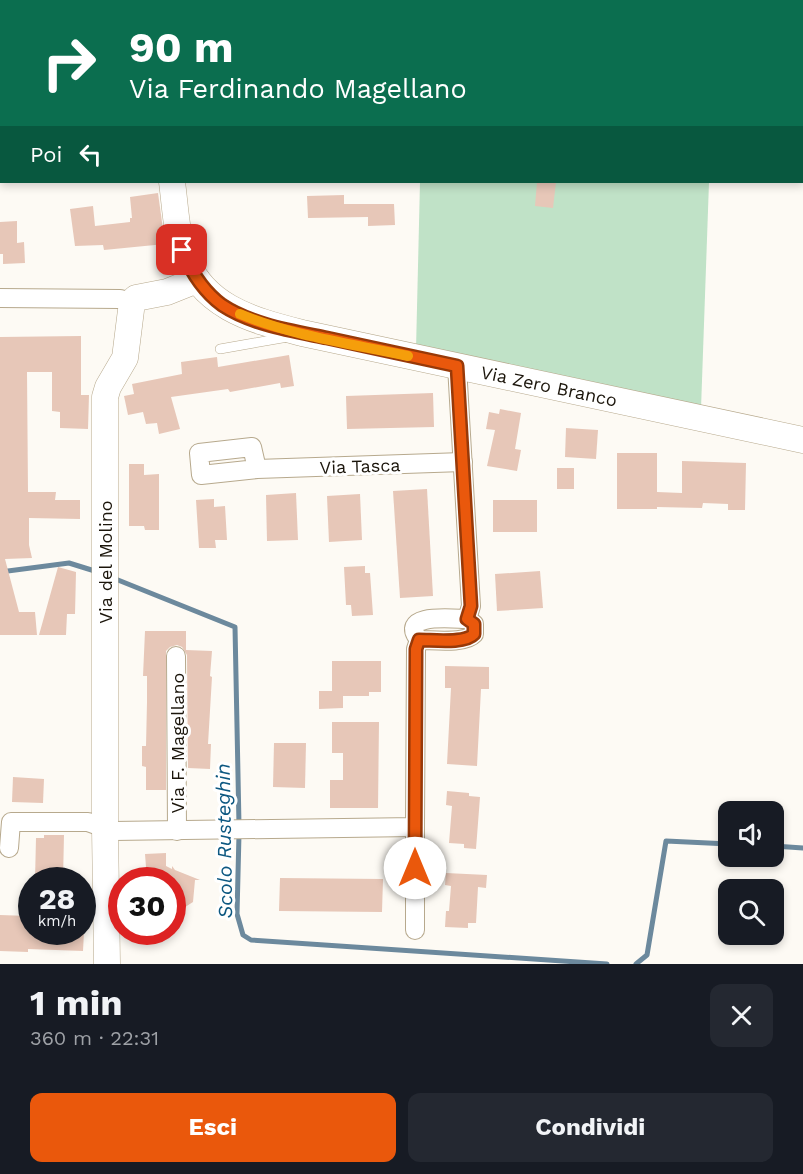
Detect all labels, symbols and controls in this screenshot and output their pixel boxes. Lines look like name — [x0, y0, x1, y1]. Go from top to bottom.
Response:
text: 90 m — [129, 23, 233, 72]
icon: right — [30, 24, 108, 102]
text: Via Ferdinando Magellano — [129, 73, 467, 105]
icon: left — [74, 138, 107, 171]
text: Poi — [30, 142, 62, 167]
pin — [156, 224, 207, 275]
icon: arrive — [165, 233, 198, 266]
street label: Via Zero Branco — [479, 361, 619, 411]
street label: Via Tasca — [319, 454, 401, 478]
street label: Via del Molino — [95, 500, 116, 624]
street label: Via F. Magellano — [167, 673, 188, 813]
water label: Scolo Rusteghin — [211, 763, 237, 919]
map controls — [718, 801, 784, 945]
button: sound — [718, 801, 784, 867]
position arrow — [383, 836, 447, 900]
speed limit sign: 30 — [108, 867, 186, 945]
button: search — [718, 879, 784, 945]
text: 28 — [39, 881, 75, 916]
text: km/h — [38, 912, 76, 930]
text: 1 min — [30, 982, 122, 1024]
button: close — [710, 984, 773, 1047]
text: 360 m · 22:31 — [30, 1026, 159, 1050]
button: Esci — [30, 1093, 396, 1162]
button: Condividi — [408, 1093, 773, 1162]

